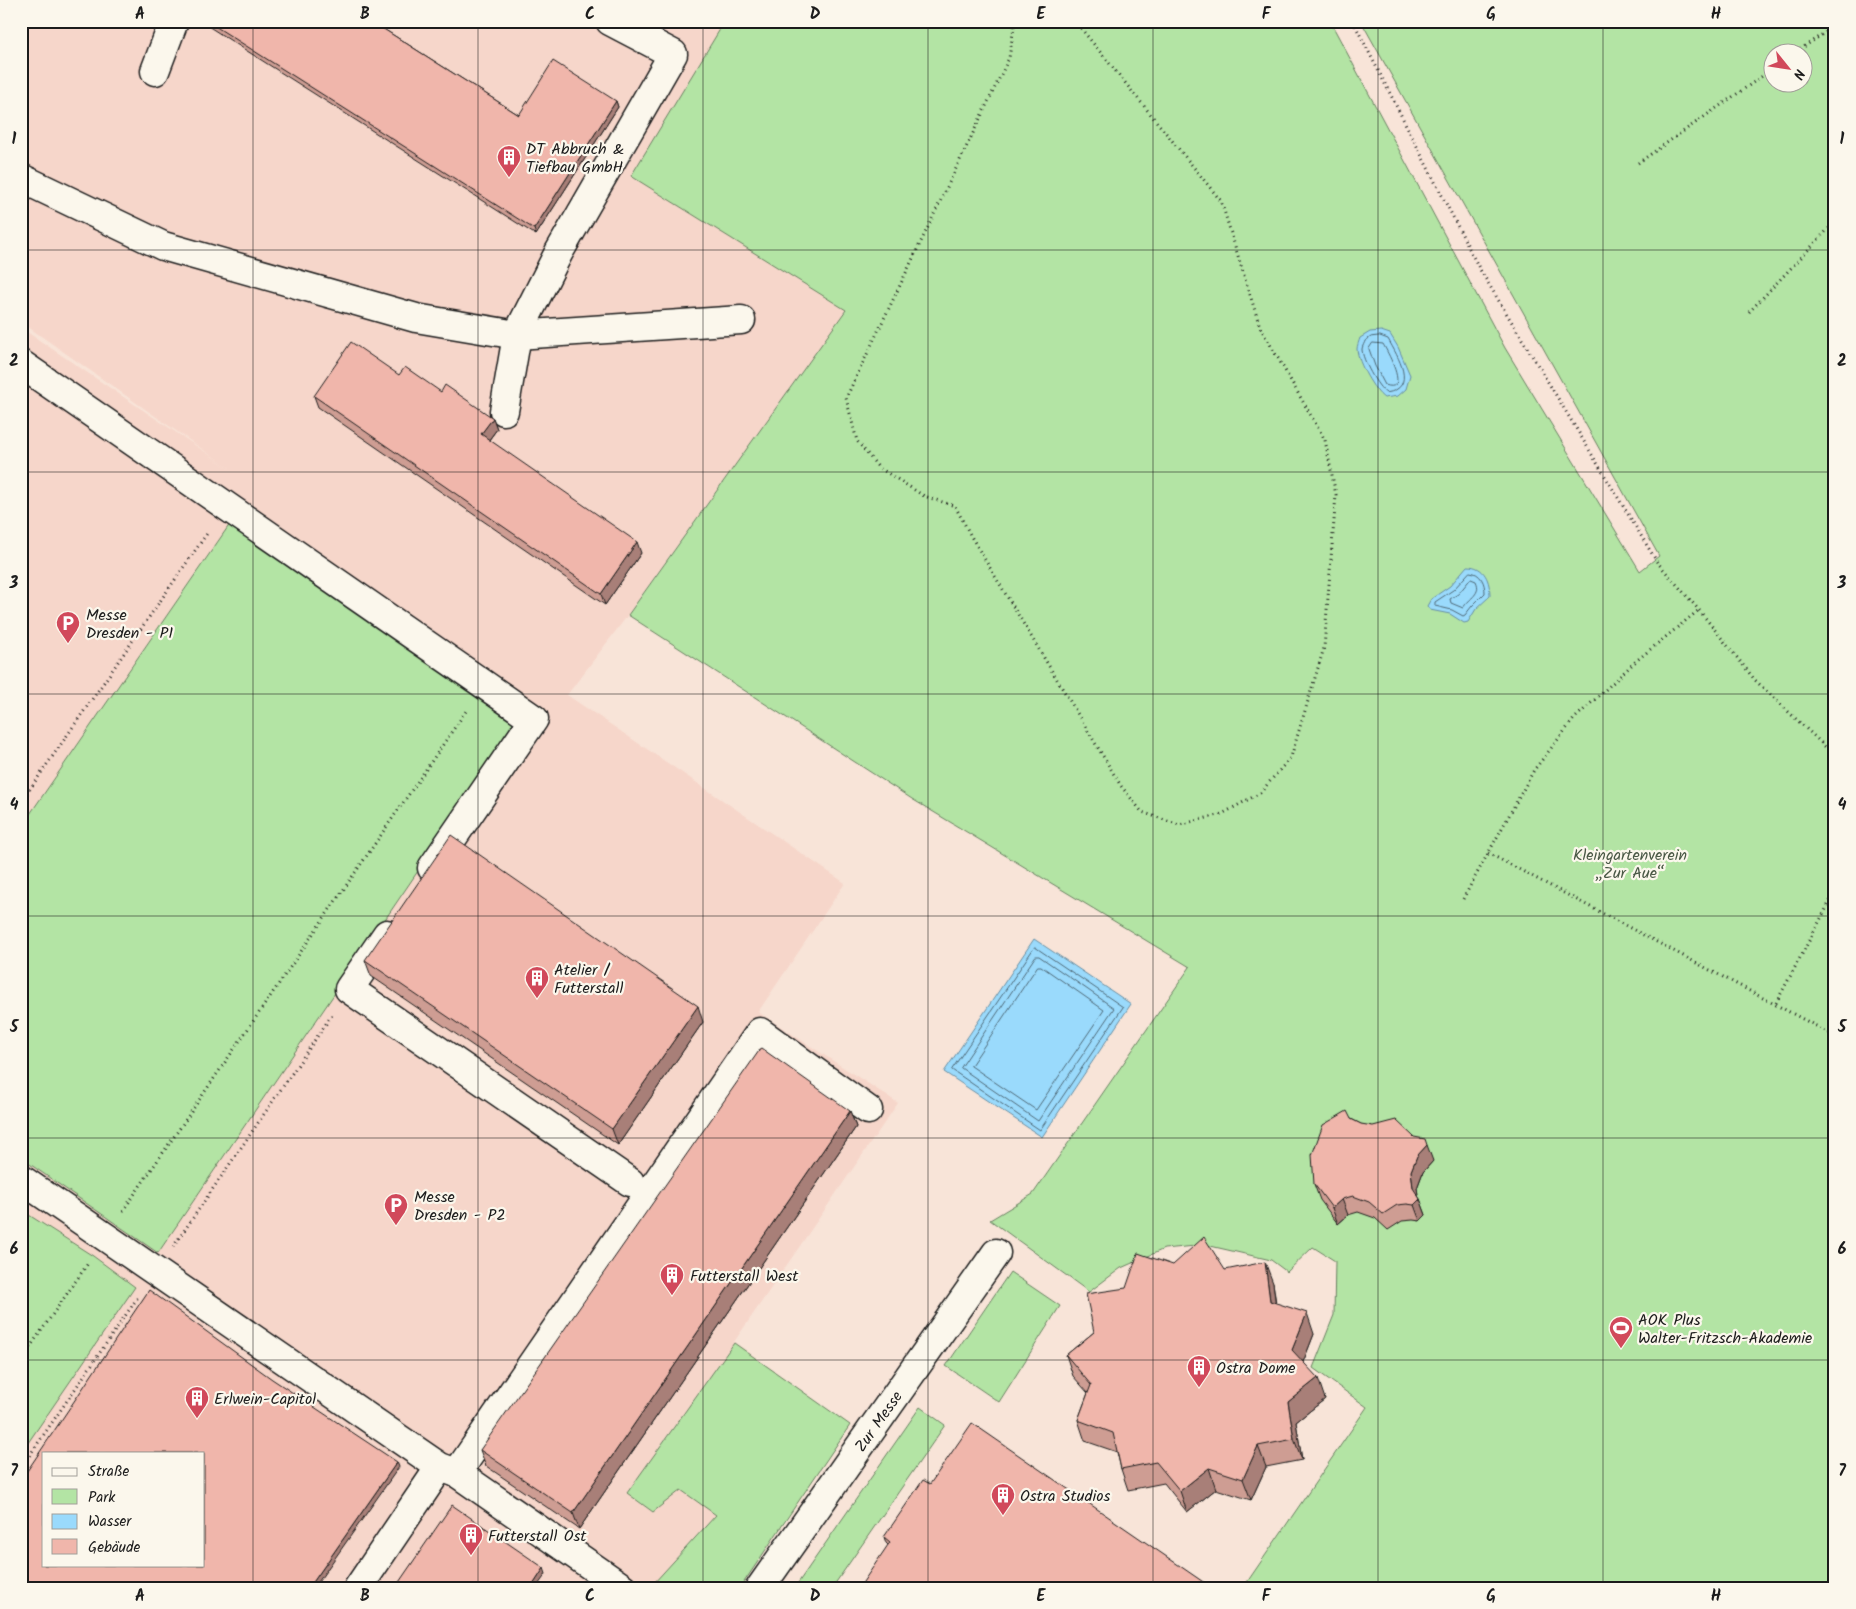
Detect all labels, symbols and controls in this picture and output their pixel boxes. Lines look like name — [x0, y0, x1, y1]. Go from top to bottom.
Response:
text: A — [135, 2, 145, 27]
text: B — [360, 2, 370, 27]
text: C — [585, 2, 595, 27]
text: D — [810, 2, 821, 27]
text: E — [1037, 2, 1047, 27]
text: F — [1262, 2, 1272, 27]
text: G — [1486, 2, 1496, 27]
text: H — [1711, 2, 1721, 27]
north arrow — [1764, 42, 1814, 92]
text: N — [1787, 65, 1810, 83]
text: 1 — [12, 127, 17, 152]
text: 1 — [1840, 127, 1845, 152]
place label: DT Abbruch & Tiefbau GmbH — [526, 137, 624, 180]
building icon: DT Abbruch & Tiefbau GmbH — [496, 144, 522, 178]
text: 2 — [9, 349, 19, 374]
text: 2 — [1837, 349, 1847, 374]
text: 3 — [9, 571, 19, 596]
text: 3 — [1837, 571, 1847, 596]
place label: Messe Dresden - P1 — [86, 603, 173, 646]
parking icon: Messe Dresden - P1 — [55, 610, 81, 644]
text: 4 — [10, 793, 19, 818]
text: 4 — [1838, 793, 1847, 818]
park label: Kleingartenverein „Zur Aue“ — [1573, 843, 1687, 886]
place label: Atelier / Futterstall — [554, 958, 623, 1001]
building icon: Atelier / Futterstall — [524, 965, 550, 999]
text: 5 — [9, 1015, 20, 1040]
text: 5 — [1837, 1015, 1848, 1040]
place label: Messe Dresden - P2 — [414, 1185, 506, 1228]
parking icon: Messe Dresden - P2 — [383, 1192, 409, 1226]
text: 6 — [10, 1237, 19, 1262]
text: 6 — [1838, 1237, 1847, 1262]
building icon: Futterstall West — [659, 1262, 685, 1296]
place label: Futterstall West — [690, 1264, 799, 1289]
place label: AOK Plus Walter-Fritzsch-Akademie — [1638, 1308, 1812, 1351]
sports icon: AOK Plus Walter-Fritzsch-Akademie — [1608, 1315, 1634, 1349]
building icon: Ostra Dome — [1186, 1354, 1212, 1388]
place label: Ostra Dome — [1216, 1356, 1296, 1381]
building icon: Erlwein-Capitol — [184, 1385, 210, 1419]
street label: Zur Messe — [849, 1386, 910, 1458]
place label: Erlwein-Capitol — [214, 1387, 316, 1412]
legend — [42, 1452, 205, 1566]
text: 7 — [10, 1459, 18, 1484]
text: 7 — [1838, 1459, 1846, 1484]
text: Straße — [88, 1460, 130, 1484]
building icon: Ostra Studios — [990, 1482, 1016, 1516]
place label: Ostra Studios — [1020, 1484, 1110, 1509]
text: Park — [88, 1486, 116, 1510]
text: Wasser — [88, 1510, 132, 1534]
building icon: Futterstall Ost — [458, 1522, 484, 1556]
place label: Futterstall Ost — [488, 1524, 587, 1549]
text: Gebäude — [88, 1536, 141, 1560]
text: A — [135, 1584, 145, 1609]
text: B — [360, 1584, 370, 1609]
text: C — [585, 1584, 595, 1609]
text: D — [810, 1584, 821, 1609]
text: E — [1037, 1584, 1047, 1609]
text: F — [1262, 1584, 1272, 1609]
text: G — [1486, 1584, 1496, 1609]
text: H — [1711, 1584, 1721, 1609]

